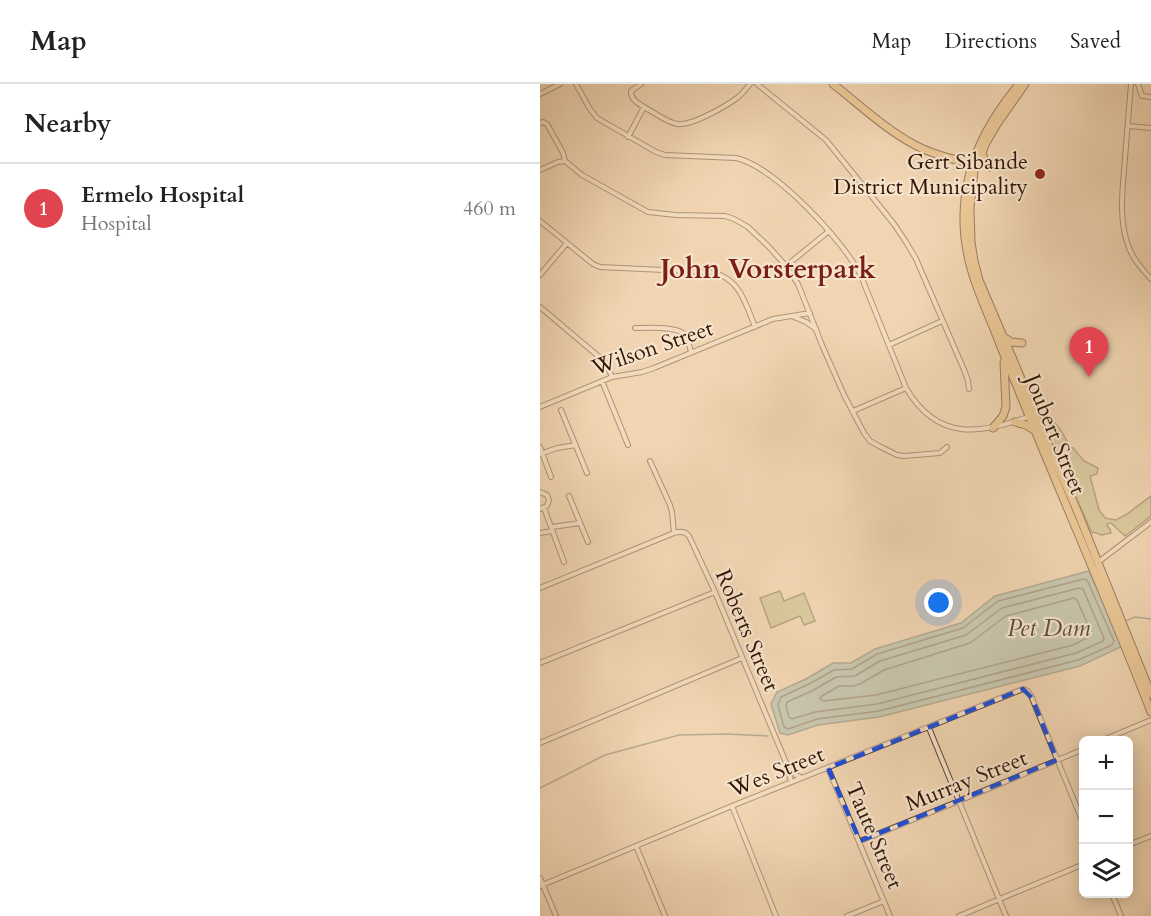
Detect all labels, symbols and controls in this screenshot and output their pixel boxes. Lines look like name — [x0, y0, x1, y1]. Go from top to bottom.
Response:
text: Map — [30, 22, 87, 60]
text: Map — [871, 27, 911, 56]
text: Directions — [944, 27, 1037, 56]
text: Saved — [1070, 27, 1121, 56]
text: Nearby — [24, 106, 112, 141]
place label: Gert Sibande District Municipality — [833, 147, 1028, 202]
marker: Gert Sibande District Municipality — [1033, 167, 1047, 181]
text: Ermelo Hospital — [81, 180, 244, 210]
text: 1 — [38, 195, 49, 222]
text: 460 m — [463, 195, 516, 222]
text: Hospital — [81, 210, 152, 237]
district label: John Vorsterpark — [656, 250, 877, 288]
street label: Wilson Street — [587, 313, 717, 383]
pin: 1 — [1070, 328, 1108, 377]
street label: Joubert Street — [1016, 367, 1093, 499]
street label: Roberts Street — [708, 565, 786, 696]
your location — [924, 588, 953, 617]
water label: Pet Dam — [1007, 612, 1091, 645]
map controls — [1079, 736, 1133, 898]
button: + — [1079, 736, 1133, 790]
street label: Wes Street — [723, 739, 829, 805]
street label: Murray Street — [901, 743, 1032, 819]
street label: Taute Street — [838, 777, 910, 894]
button: − — [1079, 790, 1133, 844]
button: layers — [1079, 844, 1133, 898]

